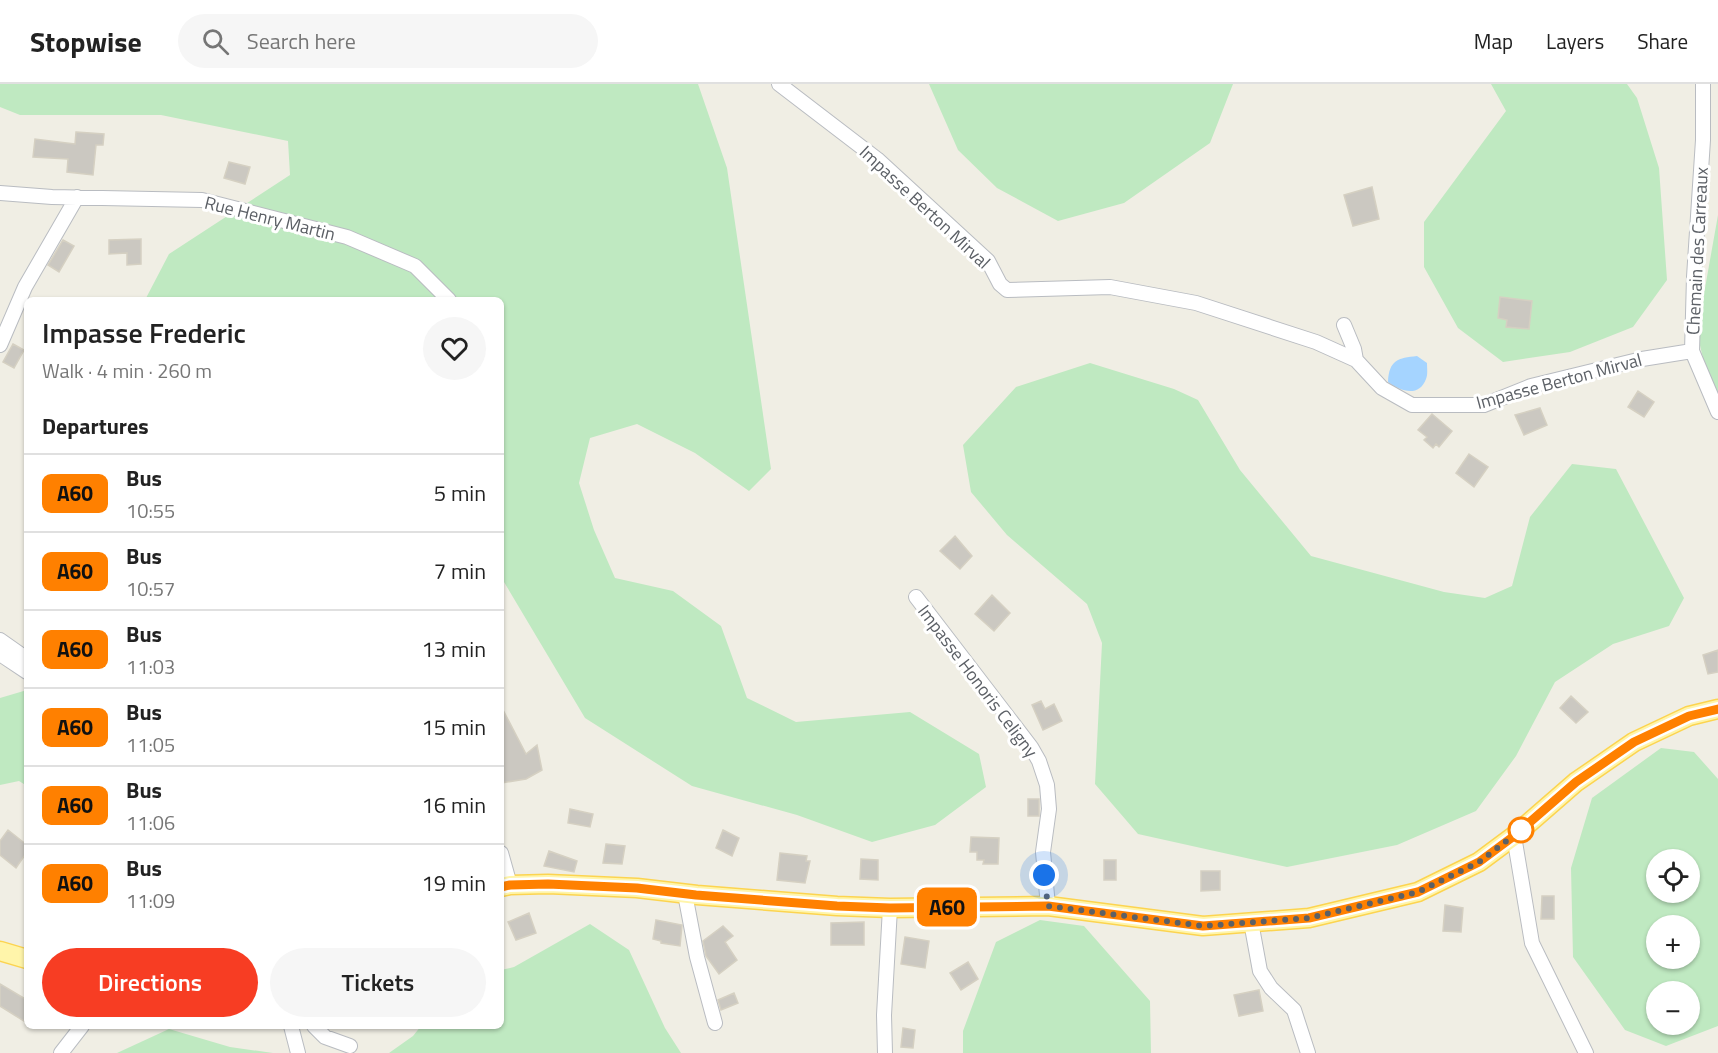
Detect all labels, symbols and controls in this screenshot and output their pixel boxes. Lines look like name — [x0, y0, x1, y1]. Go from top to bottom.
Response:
search box — [178, 14, 598, 68]
text: Stopwise — [30, 20, 142, 63]
text: Search here — [247, 24, 356, 58]
icon: search — [199, 25, 232, 58]
text: Map — [1474, 25, 1513, 57]
text: Layers — [1546, 25, 1604, 57]
text: Share — [1637, 25, 1688, 57]
street label: Impasse Berton Mirval — [853, 139, 997, 275]
street label: Chemain des Carreaux — [1679, 166, 1715, 336]
street label: Rue Henry Martin — [202, 189, 338, 247]
text: Impasse Frederic — [42, 311, 246, 354]
button: heart — [423, 317, 486, 380]
street label: Impasse Berton Mirval — [1473, 346, 1645, 416]
text: Walk · 4 min · 260 m — [42, 355, 212, 386]
text: Departures — [42, 409, 149, 443]
text: Bus — [126, 461, 162, 495]
text: 5 min — [434, 476, 486, 510]
text: A60 — [57, 477, 93, 509]
text: 10:55 — [126, 495, 175, 526]
text: Bus — [126, 539, 162, 573]
text: 7 min — [434, 554, 486, 588]
text: A60 — [57, 555, 93, 587]
text: 10:57 — [126, 573, 175, 604]
street label: Impasse Honoris Celigny — [911, 599, 1045, 763]
text: Bus — [126, 617, 162, 651]
text: 13 min — [421, 632, 486, 666]
text: A60 — [57, 633, 93, 665]
text: 11:03 — [126, 651, 175, 682]
text: Bus — [126, 695, 162, 729]
text: 15 min — [421, 710, 486, 744]
text: A60 — [57, 711, 93, 743]
text: 11:05 — [126, 729, 175, 760]
text: Bus — [126, 773, 162, 807]
text: 16 min — [421, 788, 486, 822]
text: A60 — [57, 789, 93, 821]
text: 11:06 — [126, 807, 175, 838]
unlabelled marker — [1508, 817, 1534, 843]
map controls — [1646, 849, 1700, 1035]
button: locate — [1646, 849, 1700, 903]
text: Bus — [126, 851, 162, 885]
your location — [1029, 860, 1059, 890]
text: 19 min — [421, 866, 486, 900]
text: A60 — [57, 867, 93, 899]
text: 11:09 — [126, 885, 175, 916]
line badge: A60 — [912, 888, 982, 926]
text: A60 — [929, 891, 965, 923]
button: + — [1646, 915, 1700, 969]
button: Directions — [42, 948, 258, 1017]
button: Tickets — [270, 948, 486, 1017]
button: − — [1646, 981, 1700, 1035]

